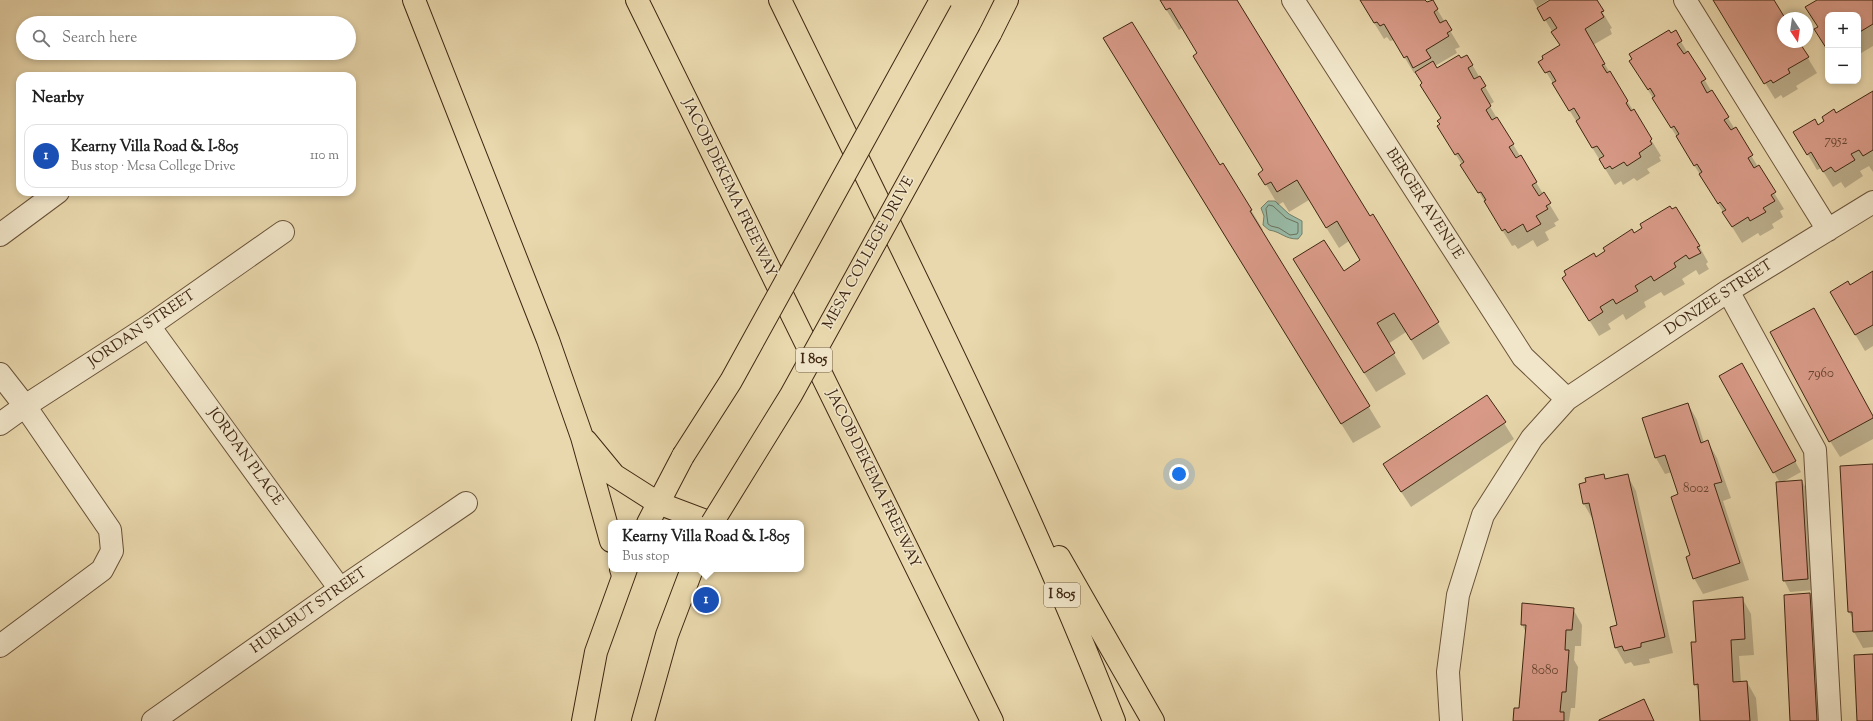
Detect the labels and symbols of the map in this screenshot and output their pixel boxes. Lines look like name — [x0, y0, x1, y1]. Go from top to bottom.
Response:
north arrow — [1777, 12, 1813, 48]
street label: JACOB DEKEMA FREEWAY — [676, 95, 781, 281]
house number: 7952 — [1824, 132, 1848, 150]
street label: BERGER AVENUE — [1380, 144, 1468, 264]
street label: MESA COLLEGE DRIVE — [818, 173, 920, 333]
street label: DONZEE STREET — [1661, 255, 1778, 341]
street label: JORDAN STREET — [83, 285, 200, 373]
road number: I 805 — [796, 348, 832, 372]
house number: 7960 — [1808, 365, 1834, 383]
street label: JACOB DEKEMA FREEWAY — [820, 386, 925, 572]
street label: JORDAN PLACE — [202, 403, 288, 510]
your location — [1169, 464, 1189, 484]
house number: 8002 — [1683, 480, 1709, 498]
street label: HURLBUT STREET — [246, 562, 372, 659]
road number: I 805 — [1044, 583, 1080, 607]
pin: 1 — [693, 585, 719, 615]
house number: 8080 — [1532, 662, 1558, 680]

